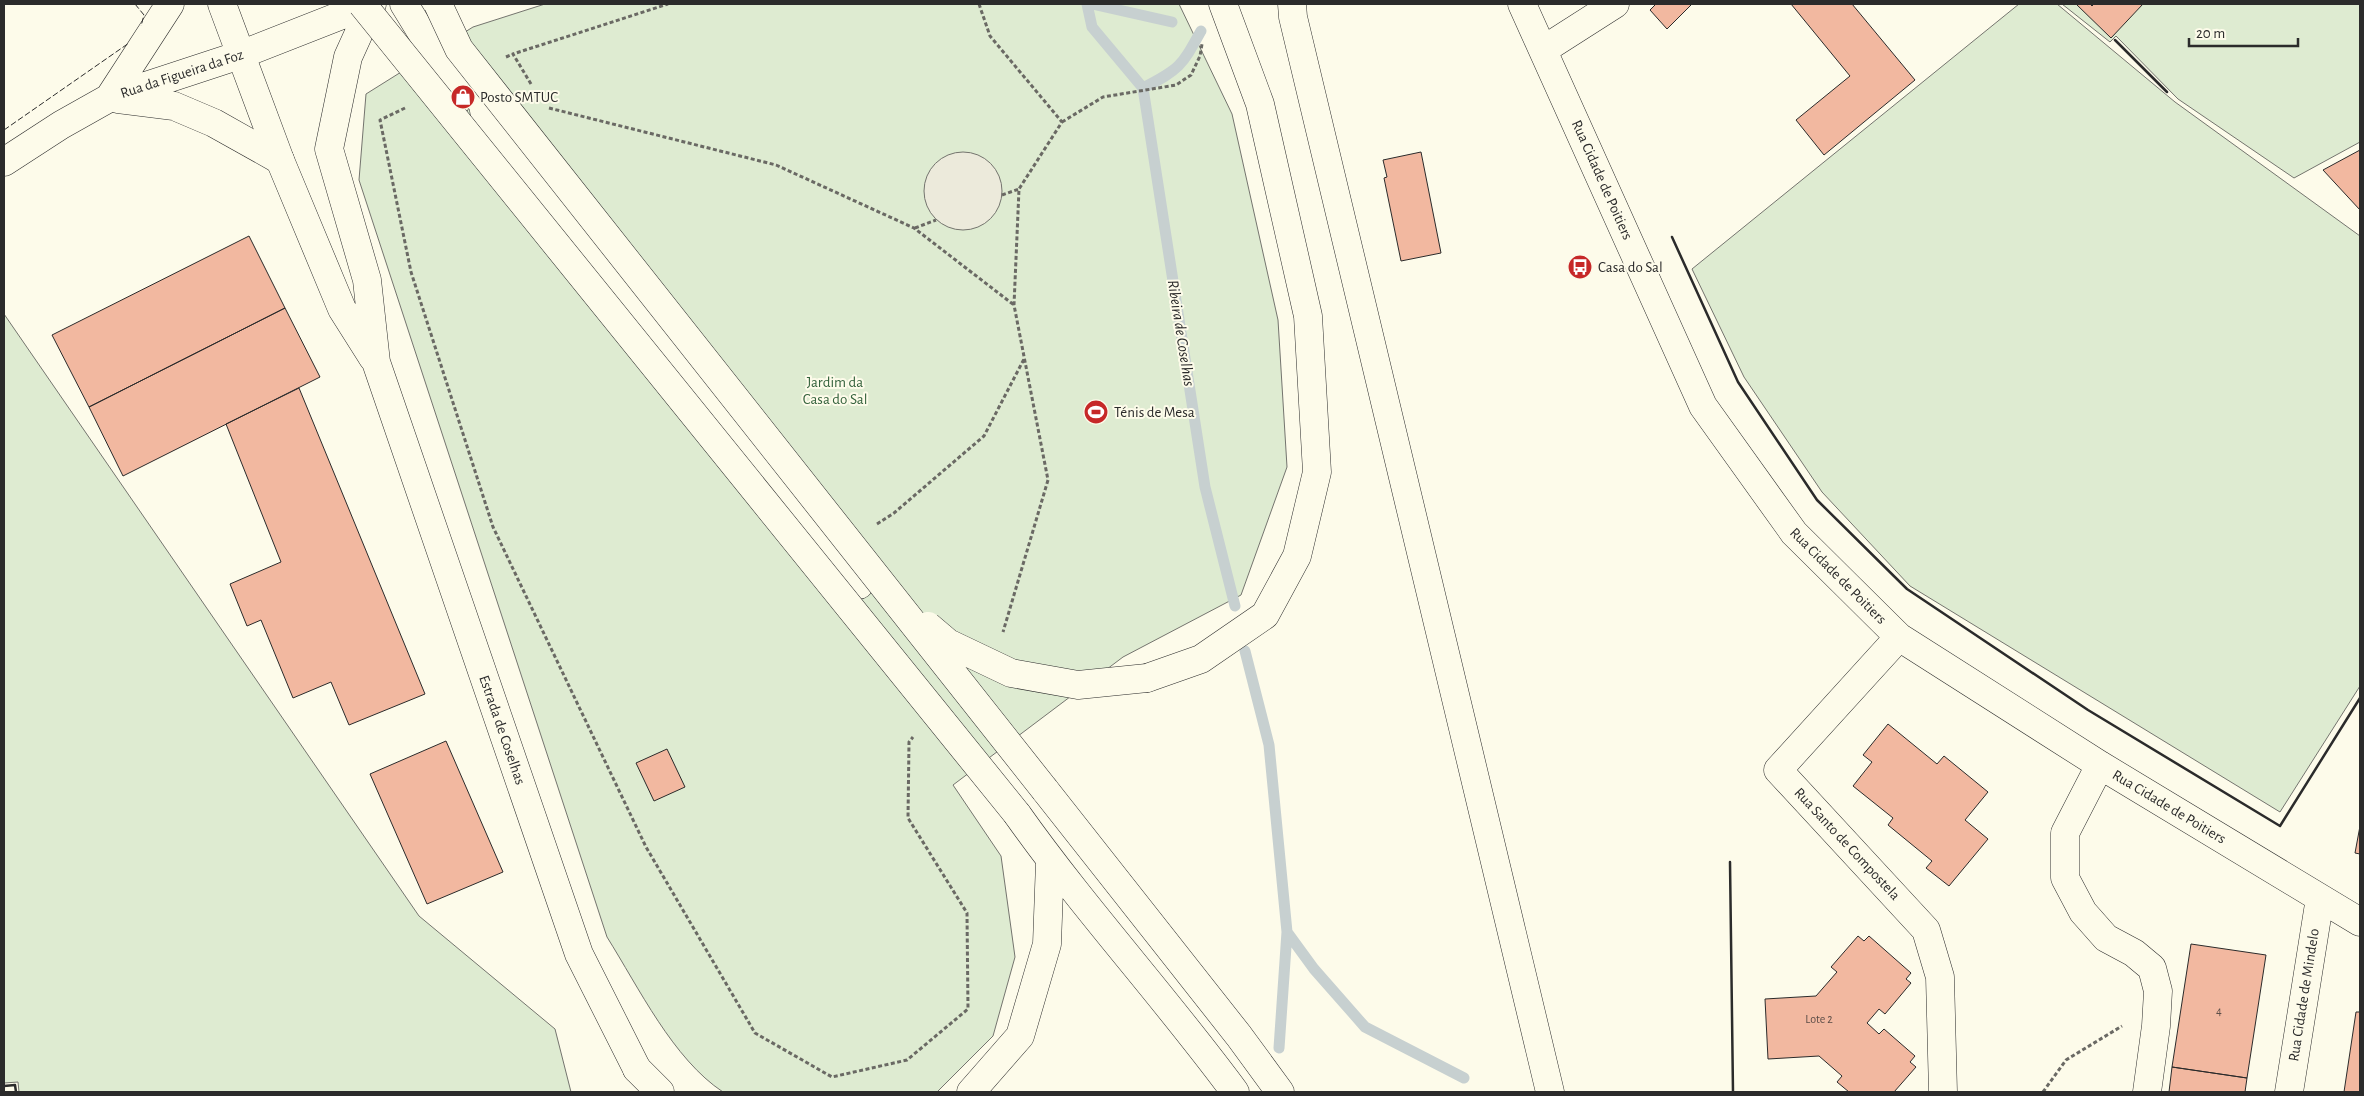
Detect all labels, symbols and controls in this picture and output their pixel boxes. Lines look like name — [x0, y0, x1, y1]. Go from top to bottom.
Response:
scale bar — [2189, 15, 2298, 47]
text: 20 m — [2196, 26, 2225, 41]
street label: Rua da Figueira da Foz — [119, 47, 245, 101]
shop icon: Posto SMTUC — [450, 84, 476, 110]
place label: Posto SMTUC — [480, 90, 558, 105]
street label: Rua Cidade de Poitiers — [1569, 118, 1635, 242]
bus stop icon: Casa do Sal — [1567, 254, 1593, 280]
place label: Casa do Sal — [1598, 260, 1663, 275]
water label: Ribeira de Coselhas — [1165, 279, 1197, 387]
park label: Jardim da Casa do Sal — [803, 375, 867, 407]
sports icon: Ténis de Mesa — [1083, 399, 1109, 425]
place label: Ténis de Mesa — [1114, 405, 1195, 420]
street label: Rua Cidade de Poitiers — [1787, 525, 1889, 627]
street label: Estrada de Coselhas — [476, 673, 528, 787]
street label: Rua Cidade de Poitiers — [2110, 767, 2228, 847]
street label: Rua Santo de Compostela — [1791, 785, 1903, 903]
street label: Rua Cidade de Mindelo — [2286, 927, 2322, 1063]
house number: 4 — [2216, 1005, 2222, 1017]
house number: Lote 2 — [1805, 1013, 1833, 1025]

